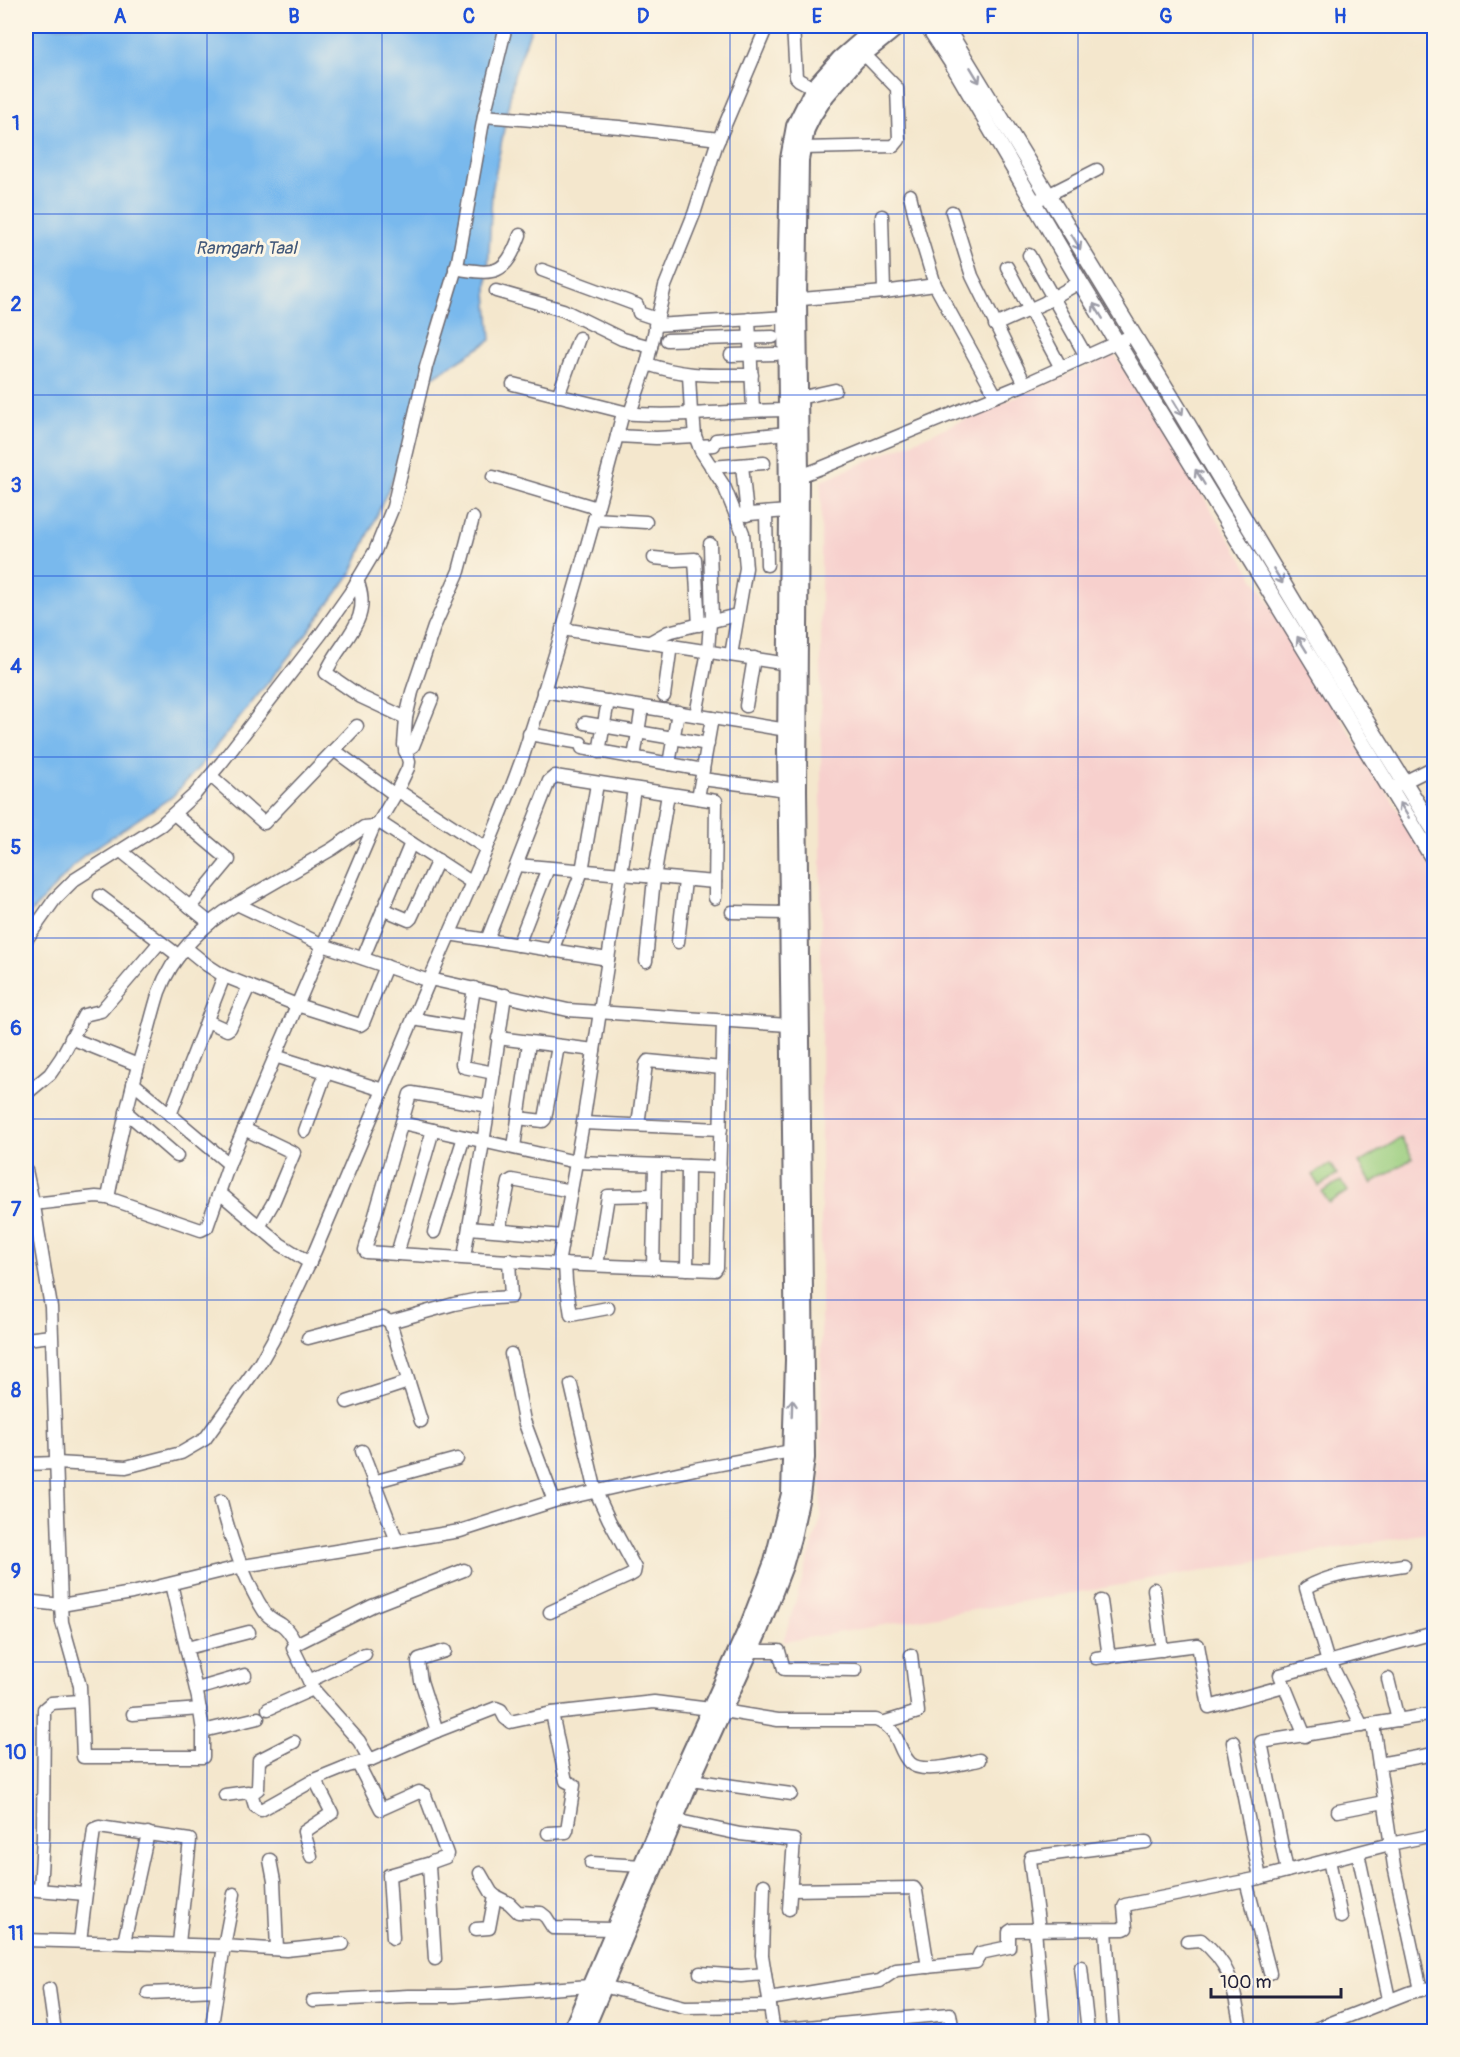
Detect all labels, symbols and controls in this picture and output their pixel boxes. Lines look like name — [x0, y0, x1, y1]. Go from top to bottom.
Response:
text: A — [114, 4, 127, 29]
text: B — [288, 4, 300, 29]
text: C — [463, 4, 475, 29]
text: D — [637, 4, 650, 29]
text: E — [812, 4, 823, 29]
text: F — [985, 4, 997, 29]
text: G — [1159, 4, 1173, 29]
text: H — [1334, 4, 1347, 29]
one-way arrow — [969, 67, 981, 84]
text: 1 — [12, 111, 20, 136]
one-way arrow — [1071, 233, 1083, 250]
water label: Ramgarh Taal — [196, 237, 298, 260]
text: 2 — [10, 292, 22, 317]
one-way arrow — [1092, 303, 1104, 320]
one-way arrow — [1173, 399, 1185, 416]
one-way arrow — [1193, 469, 1205, 486]
text: 3 — [10, 473, 22, 498]
one-way arrow — [1272, 567, 1284, 584]
one-way arrow — [1295, 635, 1308, 652]
text: 4 — [10, 654, 22, 679]
one-way arrow — [1397, 802, 1409, 819]
text: 5 — [11, 835, 22, 860]
text: 6 — [10, 1016, 22, 1041]
text: 7 — [11, 1197, 22, 1222]
text: 8 — [11, 1378, 21, 1403]
one-way arrow — [786, 1398, 798, 1418]
text: 9 — [11, 1559, 21, 1584]
text: 10 — [5, 1740, 27, 1765]
text: 11 — [8, 1921, 24, 1946]
scale bar — [1211, 1961, 1342, 1999]
text: 100 m — [1220, 1971, 1272, 1994]

